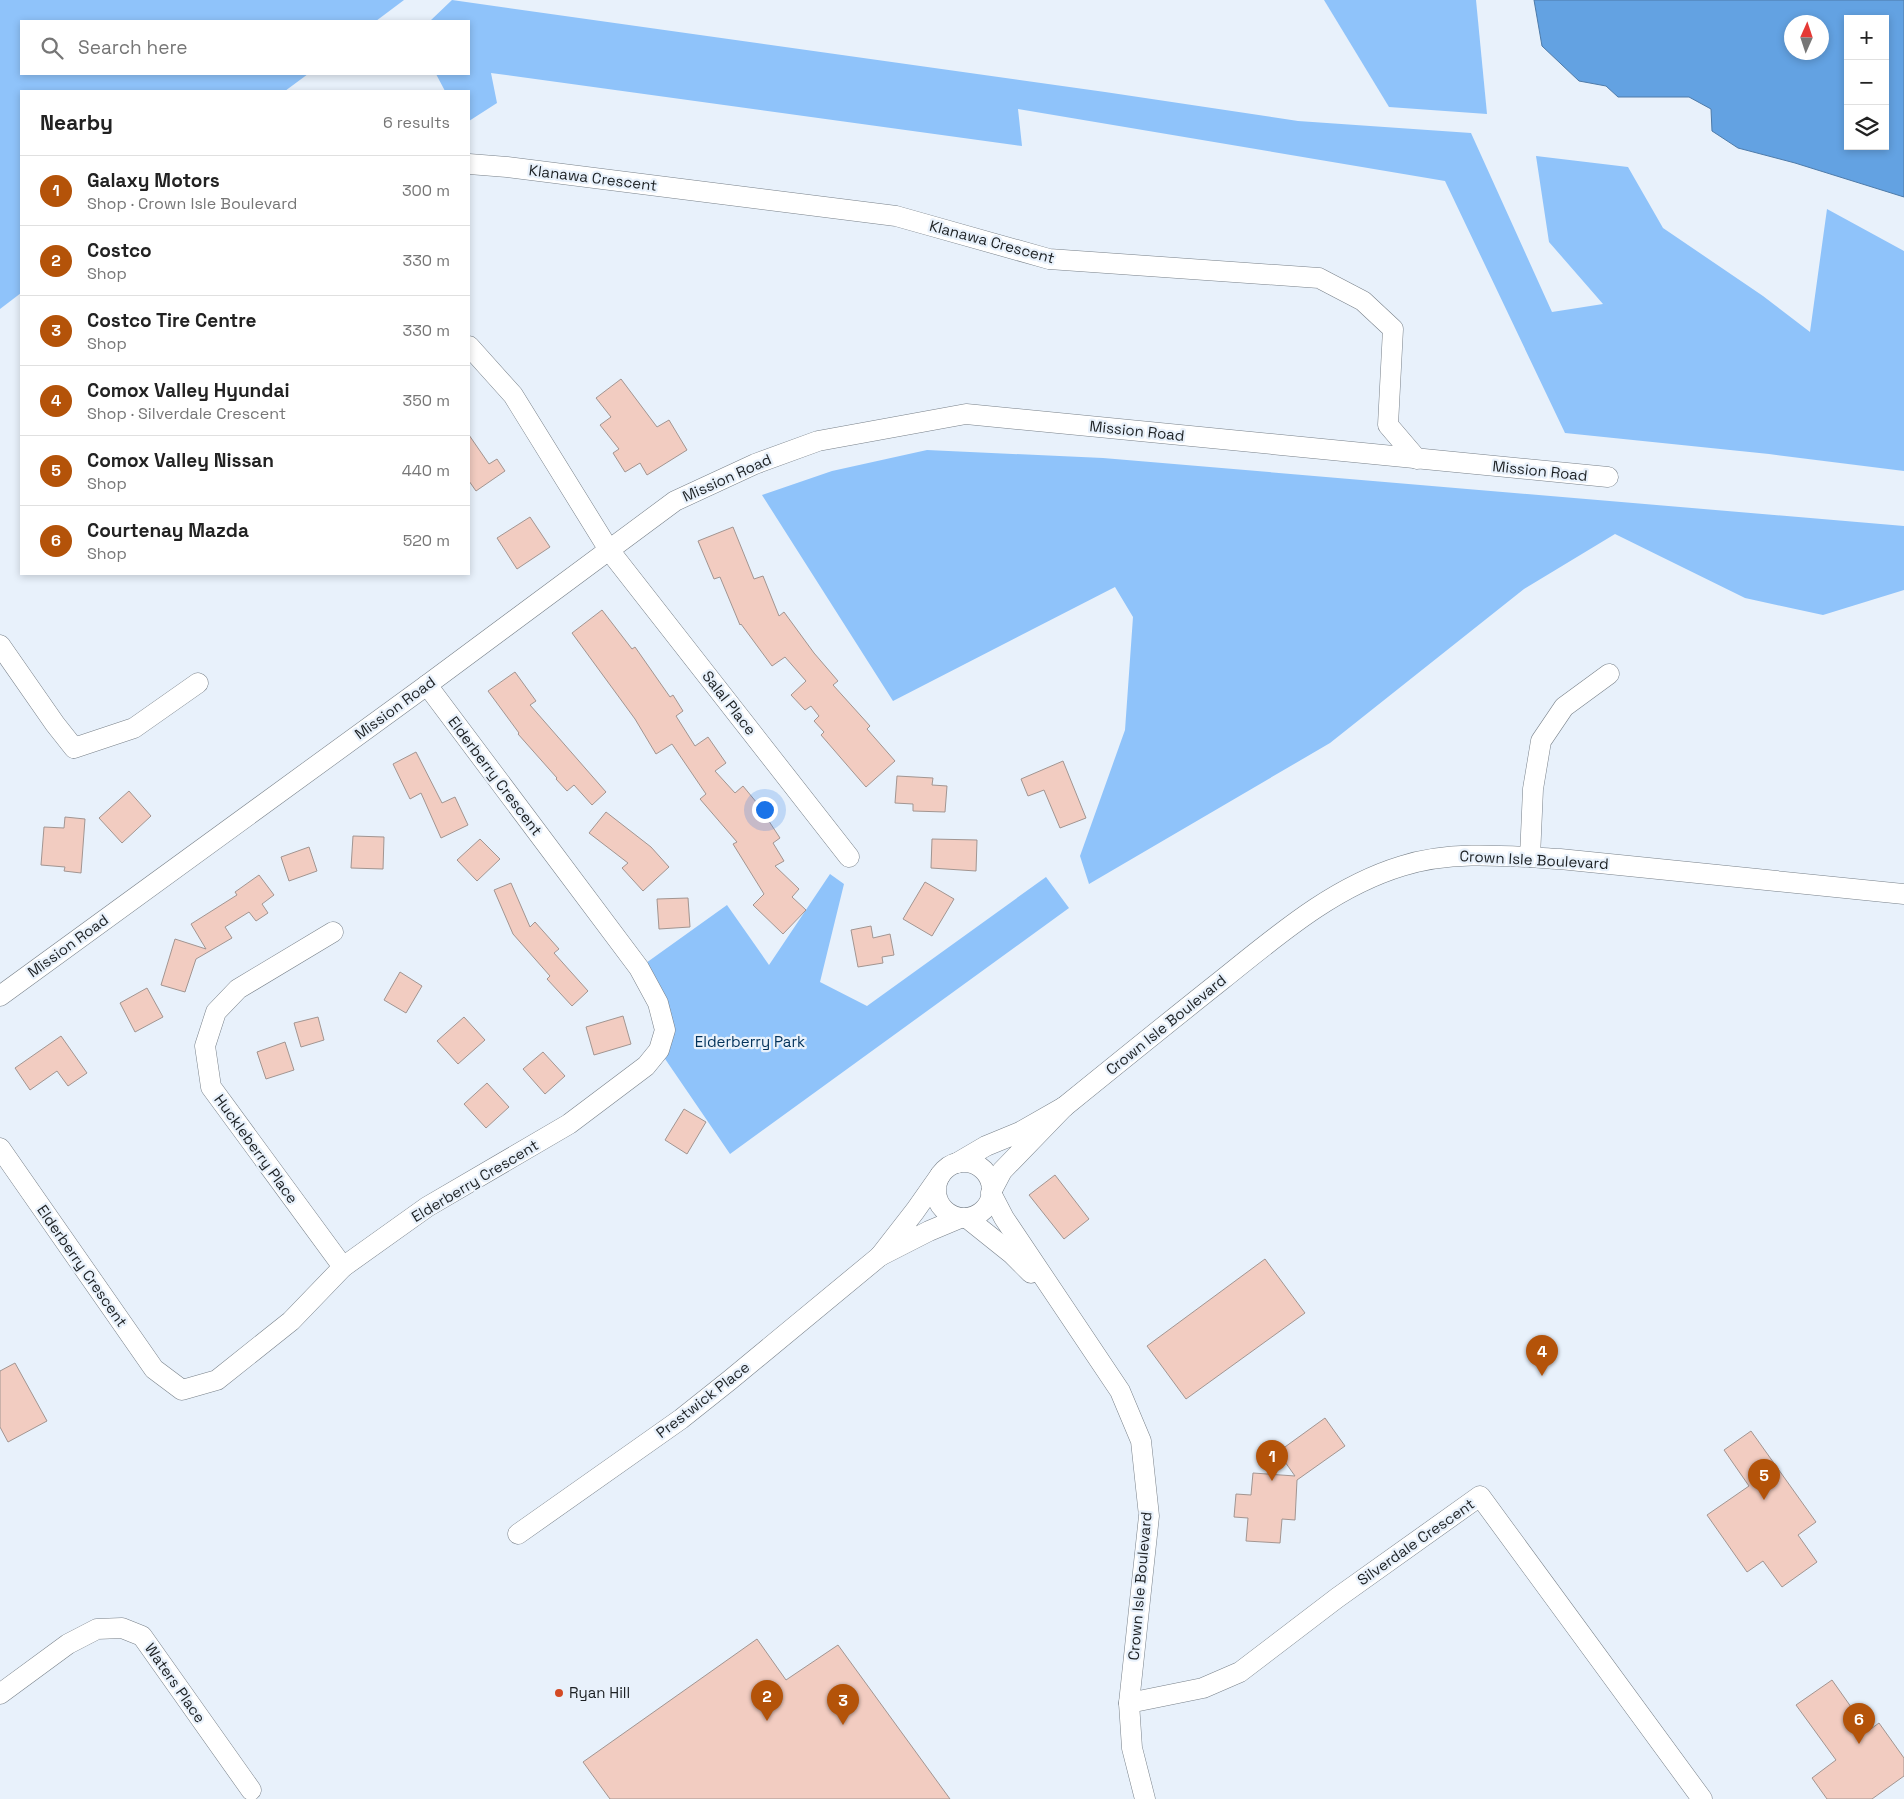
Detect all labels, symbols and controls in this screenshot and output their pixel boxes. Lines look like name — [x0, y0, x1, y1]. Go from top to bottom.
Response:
north arrow — [1784, 15, 1829, 60]
map controls — [1844, 15, 1889, 150]
button: + — [1844, 15, 1889, 60]
search box — [20, 20, 470, 75]
icon: search — [38, 34, 66, 62]
text: Search here — [78, 35, 188, 60]
button: − — [1844, 60, 1889, 105]
button: layers — [1844, 105, 1889, 150]
text: Nearby — [40, 109, 113, 136]
text: 6 results — [383, 112, 450, 133]
street label: Klanawa Crescent — [528, 160, 658, 195]
text: Galaxy Motors — [87, 168, 220, 193]
text: 1 — [52, 180, 60, 201]
text: 300 m — [402, 180, 450, 201]
text: Shop · Crown Isle Boulevard — [87, 193, 297, 214]
street label: Klanawa Crescent — [927, 216, 1057, 267]
text: Costco — [87, 238, 152, 263]
text: 2 — [51, 250, 61, 271]
text: 330 m — [403, 250, 450, 271]
text: Shop — [87, 263, 127, 284]
text: Costco Tire Centre — [87, 308, 256, 333]
text: 3 — [51, 320, 61, 341]
text: 330 m — [403, 320, 450, 341]
text: Shop — [87, 333, 127, 354]
text: Comox Valley Hyundai — [87, 378, 289, 403]
text: 4 — [51, 390, 61, 411]
text: 350 m — [403, 390, 450, 411]
text: Shop · Silverdale Crescent — [87, 403, 286, 424]
street label: Mission Road — [1089, 416, 1185, 445]
text: Comox Valley Nissan — [87, 448, 274, 473]
street label: Mission Road — [679, 449, 774, 506]
street label: Mission Road — [1492, 456, 1588, 485]
text: 5 — [51, 460, 61, 481]
text: 440 m — [402, 460, 450, 481]
text: Shop — [87, 473, 127, 494]
text: Courtenay Mazda — [87, 518, 249, 543]
text: 6 — [51, 530, 61, 551]
text: 520 m — [403, 530, 450, 551]
text: Shop — [87, 543, 127, 564]
street label: Salal Place — [698, 667, 761, 739]
street label: Mission Road — [351, 672, 439, 743]
street label: Elderberry Crescent — [444, 712, 547, 839]
your location — [752, 797, 778, 823]
street label: Crown Isle Boulevard — [1459, 846, 1609, 873]
street label: Mission Road — [24, 910, 112, 981]
street label: Crown Isle Boulevard — [1102, 970, 1230, 1079]
park label: Elderberry Park — [695, 1032, 805, 1051]
street label: Huckleberry Place — [210, 1090, 303, 1207]
street label: Elderberry Crescent — [408, 1135, 542, 1226]
street label: Elderberry Crescent — [33, 1201, 132, 1331]
pin: 4 — [1526, 1335, 1558, 1376]
street label: Prestwick Place — [652, 1357, 753, 1442]
pin: 1 — [1256, 1440, 1288, 1481]
pin: 5 — [1748, 1459, 1780, 1500]
street label: Silverdale Crescent — [1353, 1494, 1478, 1589]
street label: Crown Isle Boulevard — [1124, 1511, 1155, 1661]
street label: Waters Place — [141, 1639, 210, 1726]
pin: 2 — [751, 1680, 783, 1721]
place label: Ryan Hill — [569, 1683, 630, 1702]
pin: 3 — [827, 1684, 859, 1725]
marker: Ryan Hill — [553, 1687, 565, 1699]
pin: 6 — [1843, 1703, 1875, 1744]

